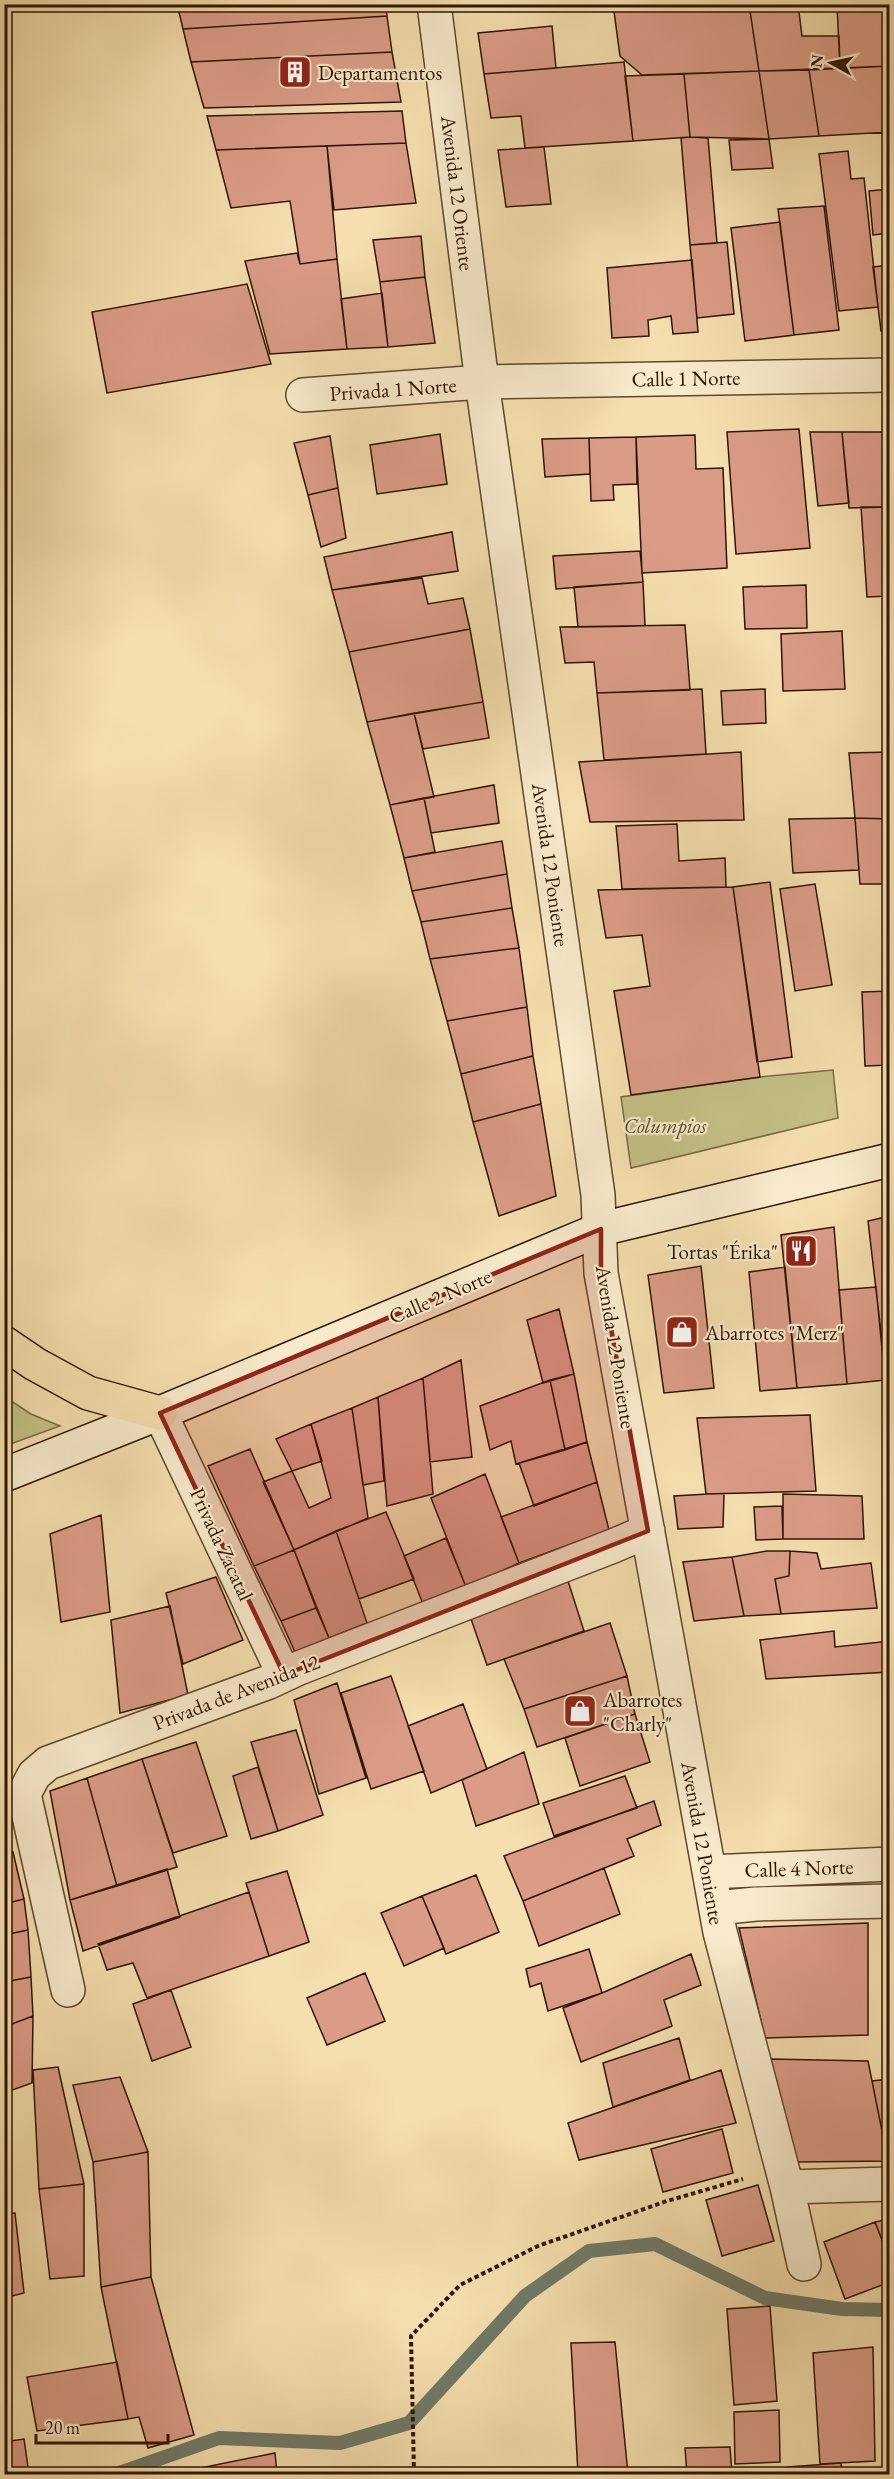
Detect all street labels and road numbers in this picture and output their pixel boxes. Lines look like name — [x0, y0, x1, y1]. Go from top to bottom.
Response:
street label: Avenida 12 Oriente — [435, 113, 481, 272]
street label: Calle 1 Norte — [631, 364, 741, 392]
street label: Privada 1 Norte — [329, 371, 457, 407]
street label: Avenida 12 Poniente — [526, 780, 576, 949]
street label: Calle 2 Norte — [385, 1262, 495, 1330]
street label: Avenida 12 Poniente — [590, 1262, 642, 1431]
street label: Privada Zacatal — [184, 1483, 260, 1605]
street label: Privada de Avenida 12 — [149, 1648, 323, 1736]
street label: Avenida 12 Poniente — [675, 1758, 731, 1927]
street label: Calle 4 Norte — [744, 1853, 854, 1883]

